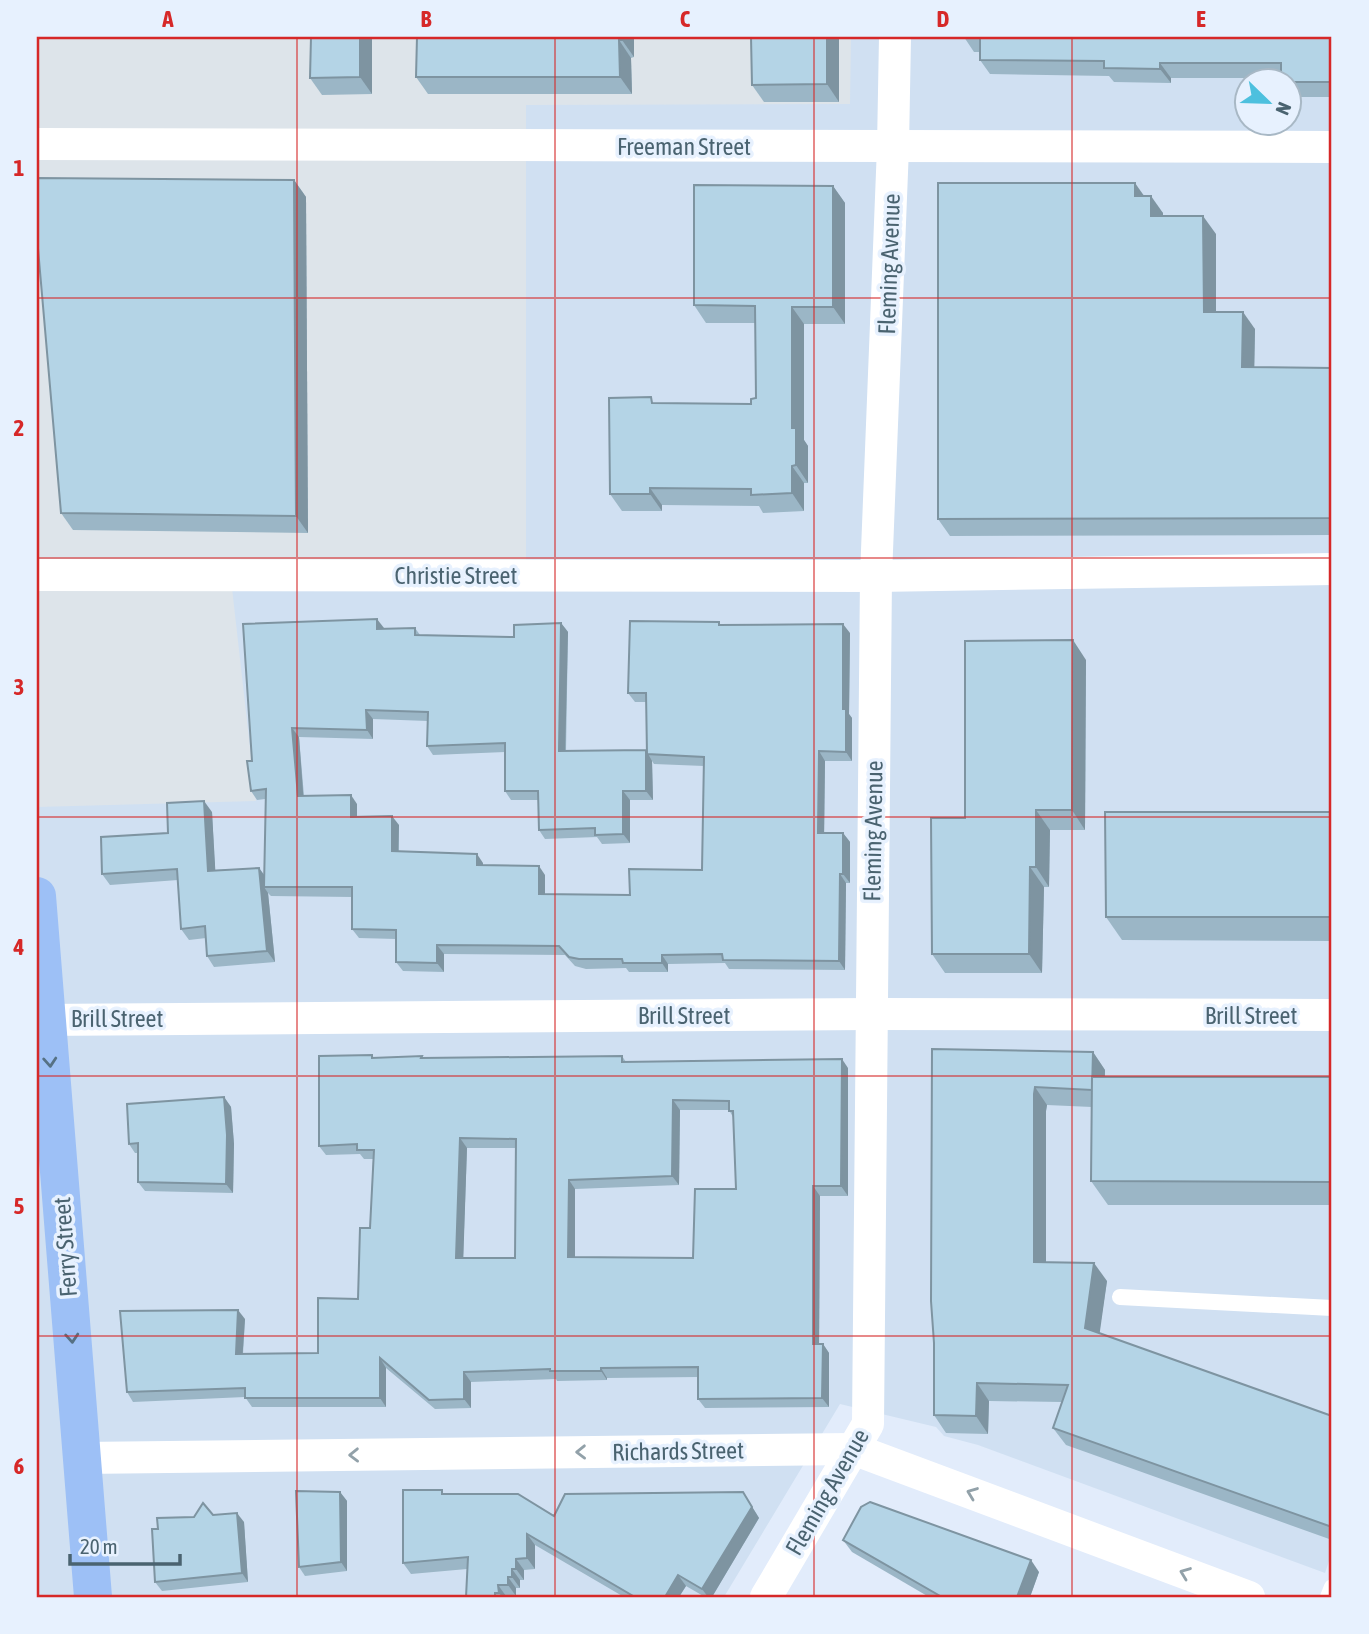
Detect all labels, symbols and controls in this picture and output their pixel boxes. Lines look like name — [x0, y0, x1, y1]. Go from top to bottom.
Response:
text: A — [161, 6, 174, 32]
text: B — [421, 6, 432, 32]
text: C — [680, 6, 691, 32]
text: D — [937, 6, 950, 32]
text: E — [1196, 6, 1206, 32]
north arrow — [1232, 66, 1302, 136]
text: N — [1271, 99, 1296, 118]
street label: Freeman Street — [617, 133, 751, 160]
text: 1 — [14, 155, 25, 181]
street label: Fleming Avenue — [873, 193, 905, 335]
text: 2 — [14, 415, 24, 441]
street label: Christie Street — [395, 562, 517, 589]
text: 3 — [14, 674, 24, 700]
street label: Fleming Avenue — [858, 760, 888, 902]
text: 4 — [13, 934, 25, 960]
street label: Brill Street — [638, 1002, 730, 1029]
street label: Brill Street — [1205, 1002, 1297, 1029]
street label: Brill Street — [71, 1005, 163, 1032]
one-way arrow — [43, 1057, 58, 1068]
text: 5 — [14, 1193, 25, 1219]
street label: Ferry Street — [48, 1196, 82, 1298]
one-way arrow — [64, 1333, 79, 1344]
street label: Fleming Avenue — [780, 1424, 874, 1560]
street label: Richards Street — [612, 1436, 744, 1466]
one-way arrow — [575, 1444, 586, 1460]
one-way arrow — [348, 1447, 358, 1463]
text: 6 — [14, 1453, 25, 1479]
one-way arrow — [967, 1488, 979, 1502]
scale bar — [70, 1522, 180, 1566]
text: 20 m — [80, 1534, 118, 1558]
one-way arrow — [1180, 1568, 1192, 1582]

